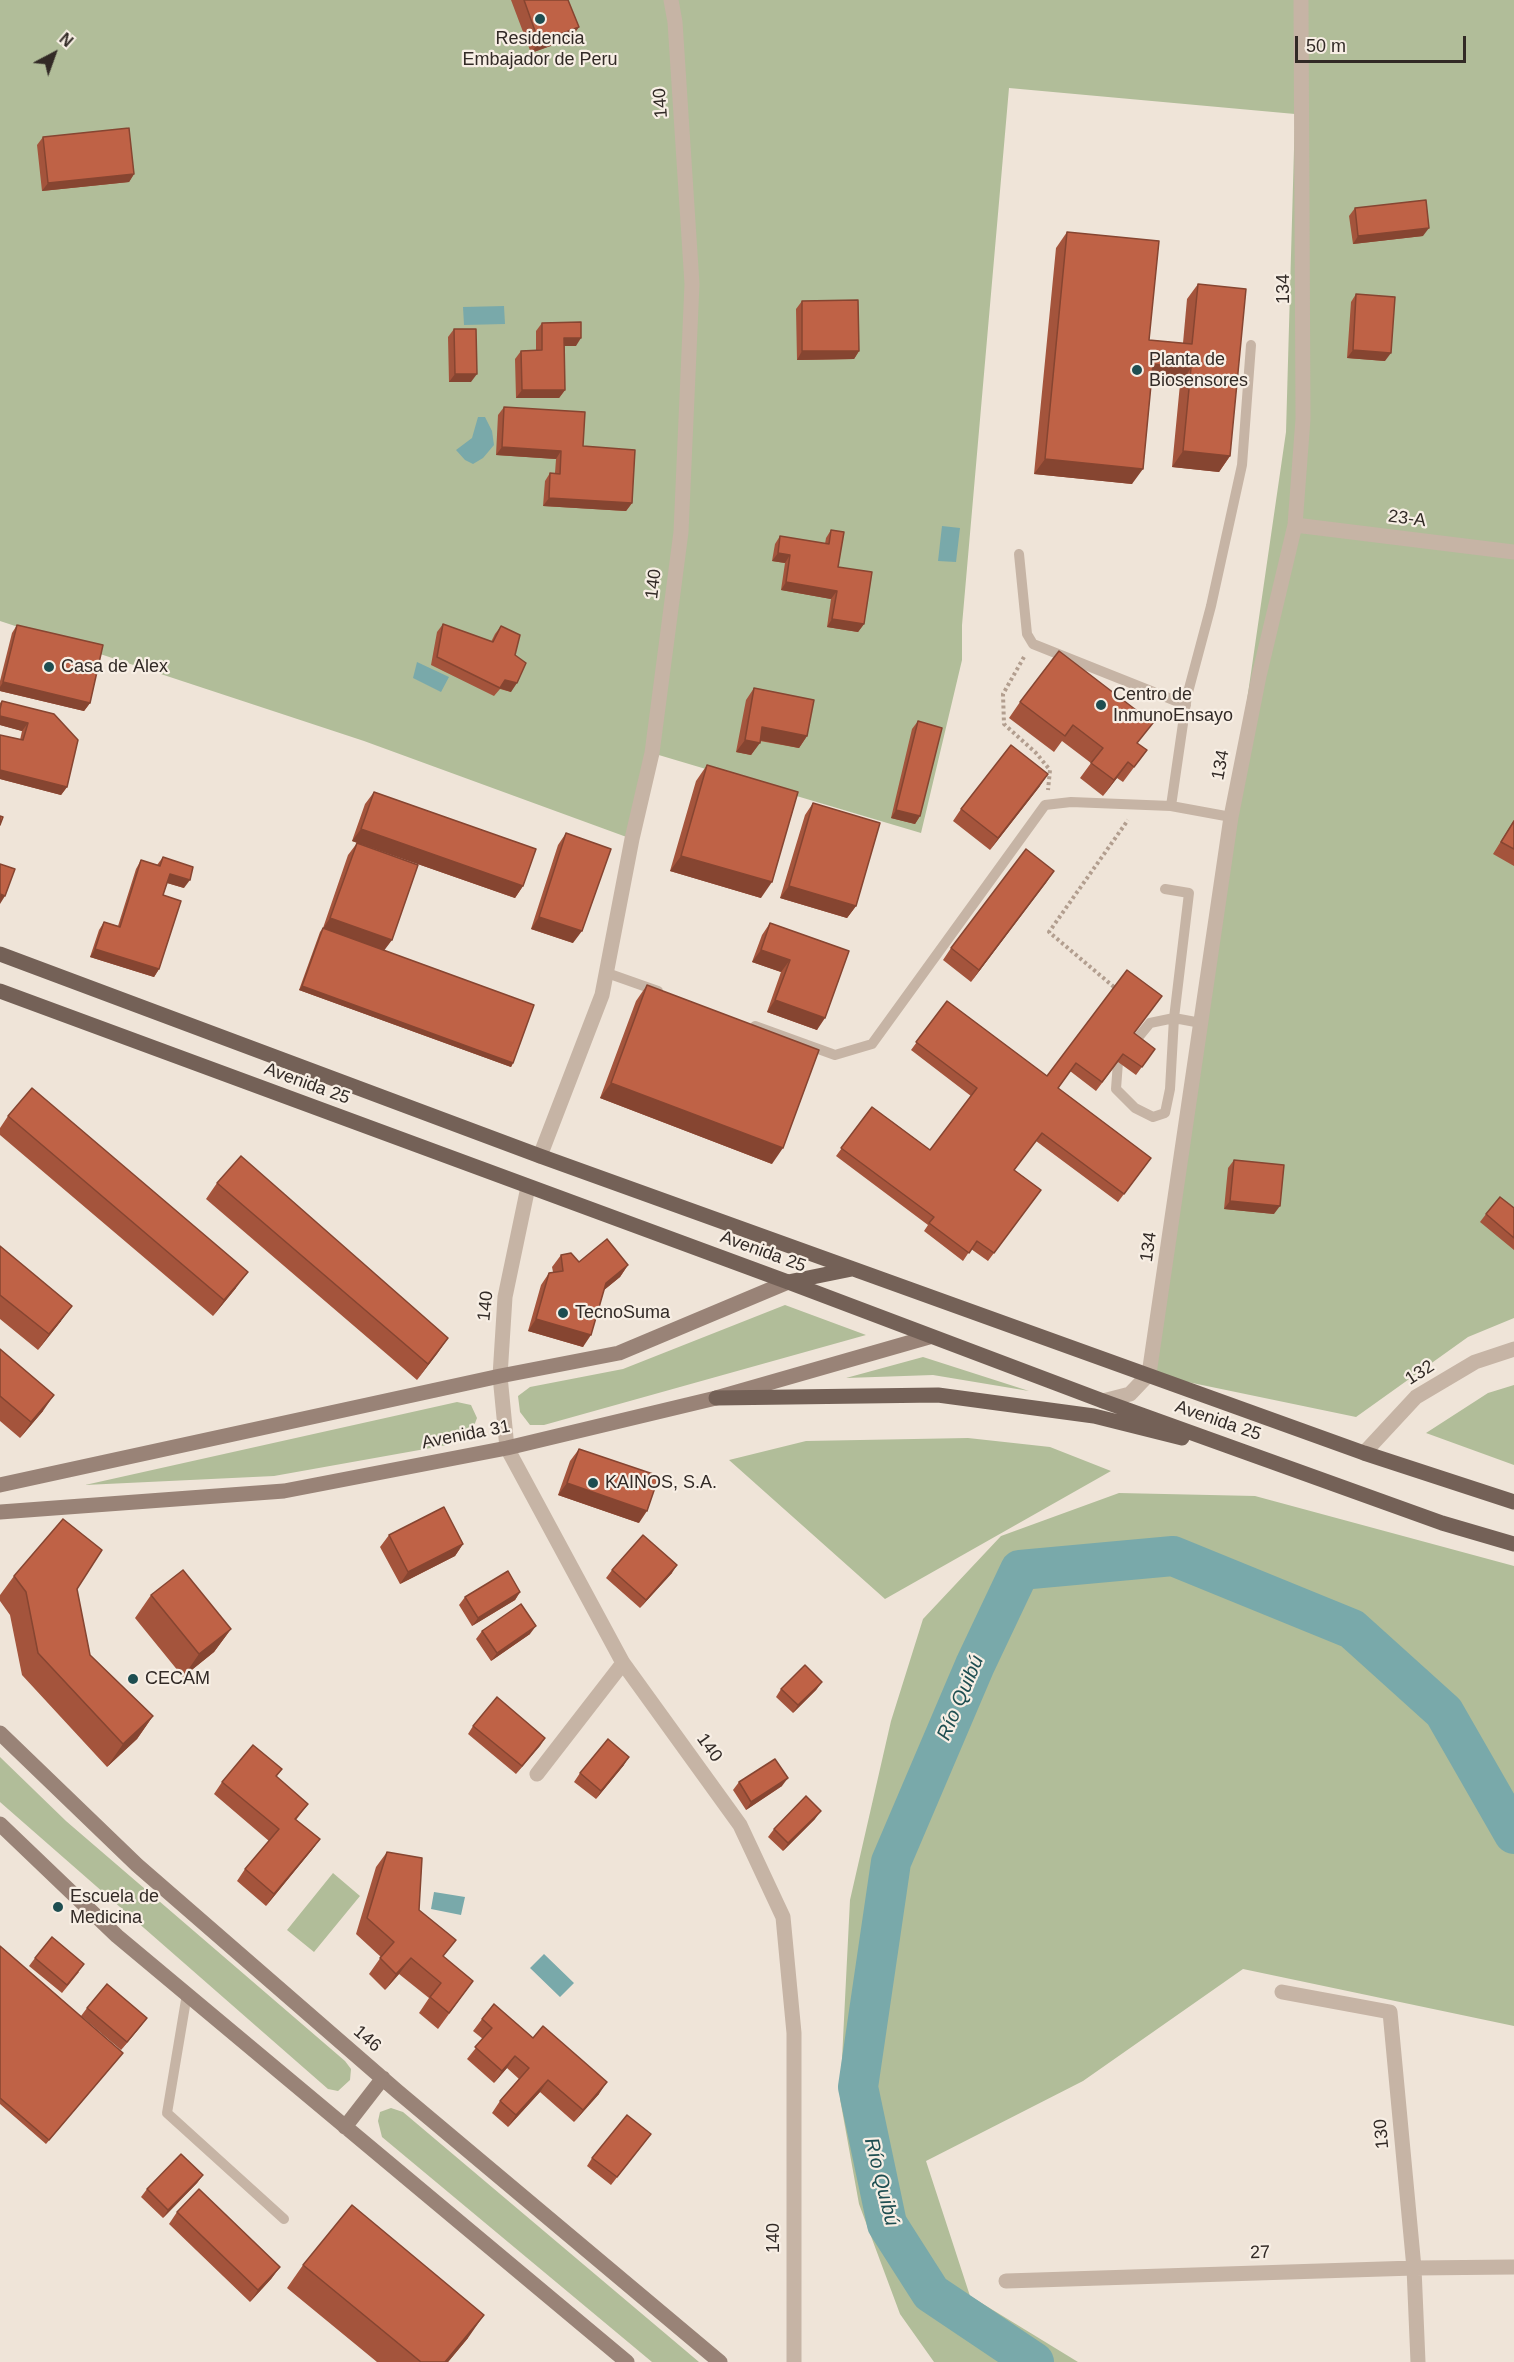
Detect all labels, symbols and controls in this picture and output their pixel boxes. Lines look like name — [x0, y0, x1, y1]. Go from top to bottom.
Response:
marker: Residencia Embajador de Peru — [533, 12, 547, 26]
north arrow — [24, 24, 84, 84]
scale bar — [1298, 24, 1469, 62]
place label: Residencia Embajador de Peru — [462, 28, 618, 70]
text: N — [56, 30, 76, 50]
text: 50 m — [1306, 36, 1346, 56]
street label: 140 — [649, 87, 673, 119]
street label: 134 — [1273, 274, 1295, 304]
place label: Planta de Biosensores — [1149, 349, 1248, 392]
marker: Planta de Biosensores — [1130, 363, 1144, 377]
street label: 23-A — [1387, 506, 1427, 532]
street label: 140 — [641, 568, 667, 600]
place label: Casa de Alex — [61, 656, 168, 678]
marker: Casa de Alex — [42, 660, 56, 674]
place label: Centro de InmunoEnsayo — [1113, 684, 1233, 726]
marker: Centro de InmunoEnsayo — [1094, 698, 1108, 712]
street label: 134 — [1208, 748, 1234, 782]
street label: Avenida 25 — [261, 1059, 353, 1109]
street label: Avenida 25 — [717, 1227, 809, 1277]
street label: 134 — [1136, 1231, 1162, 1263]
street label: 140 — [474, 1290, 498, 1322]
place label: TecnoSuma — [575, 1302, 670, 1324]
marker: TecnoSuma — [556, 1306, 570, 1320]
street label: 132 — [1402, 1356, 1438, 1390]
street label: Avenida 25 — [1172, 1396, 1264, 1446]
street label: Avenida 31 — [420, 1416, 512, 1454]
place label: KAINOS, S.A. — [605, 1472, 717, 1494]
marker: KAINOS, S.A. — [586, 1476, 600, 1490]
water label: Río Quibú — [932, 1652, 990, 1744]
place label: CECAM — [145, 1668, 210, 1690]
marker: CECAM — [126, 1672, 140, 1686]
street label: 140 — [691, 1730, 727, 1766]
place label: Escuela de Medicina — [70, 1886, 159, 1928]
marker: Escuela de Medicina — [51, 1900, 65, 1914]
street label: 146 — [349, 2021, 385, 2057]
street label: 130 — [1370, 2118, 1394, 2150]
water label: Río Quibú — [858, 2135, 904, 2229]
street label: 140 — [763, 2223, 785, 2253]
street label: 27 — [1250, 2242, 1270, 2264]

